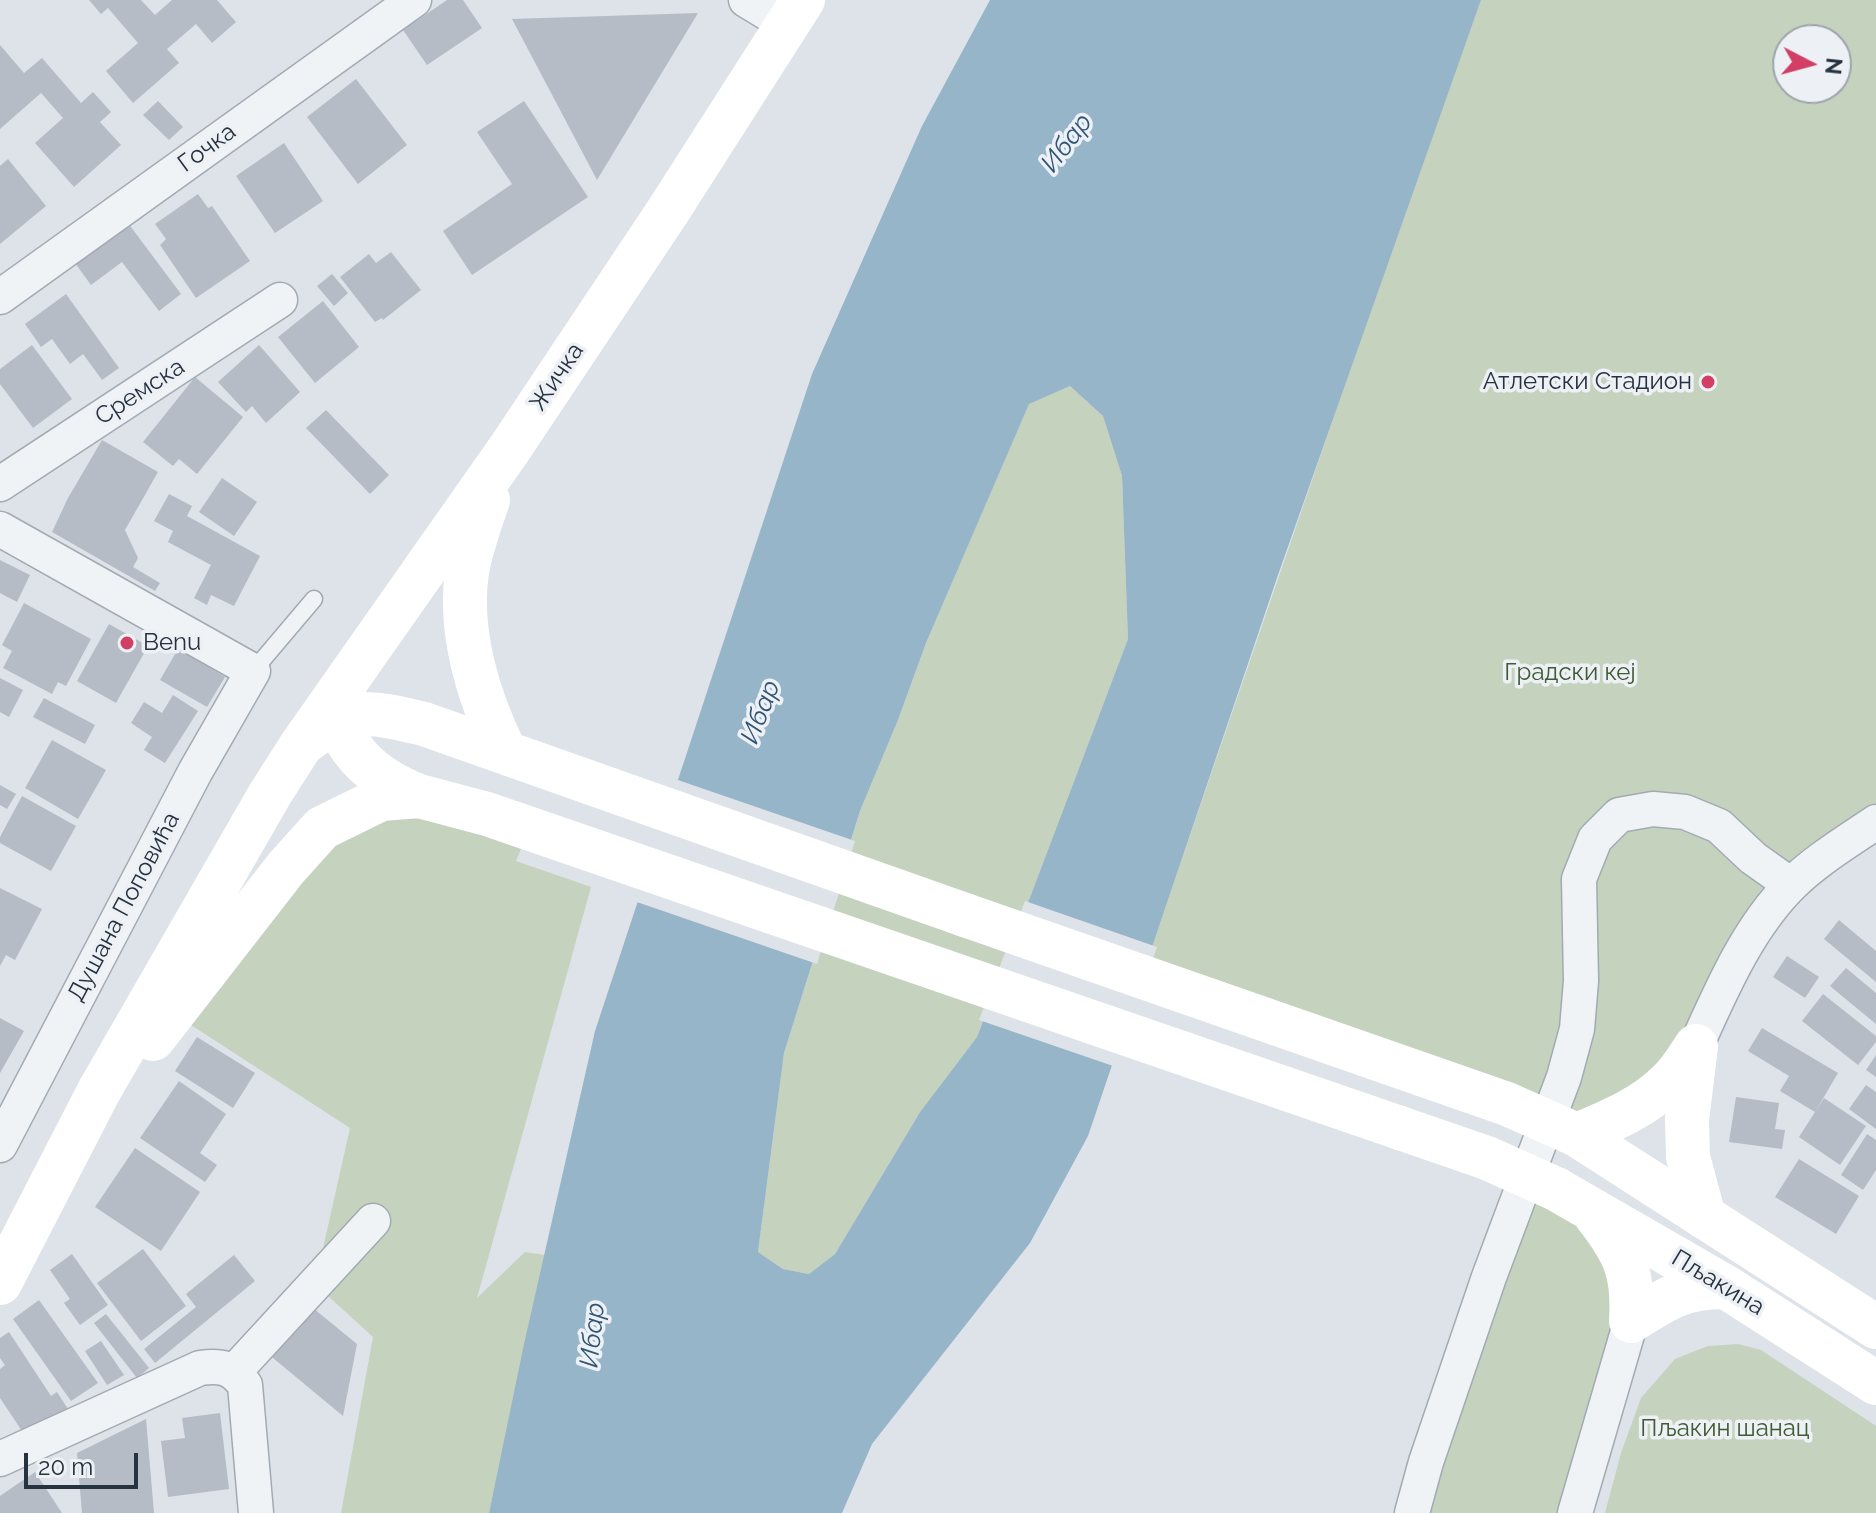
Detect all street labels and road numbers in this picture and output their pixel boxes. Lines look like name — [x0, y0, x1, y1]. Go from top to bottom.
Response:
street label: Гочка — [172, 117, 242, 179]
street label: Жичка — [524, 338, 590, 416]
street label: Сремска — [90, 352, 190, 432]
street label: Душана Поповића — [62, 808, 186, 1006]
street label: Пљакина — [1666, 1244, 1770, 1322]

